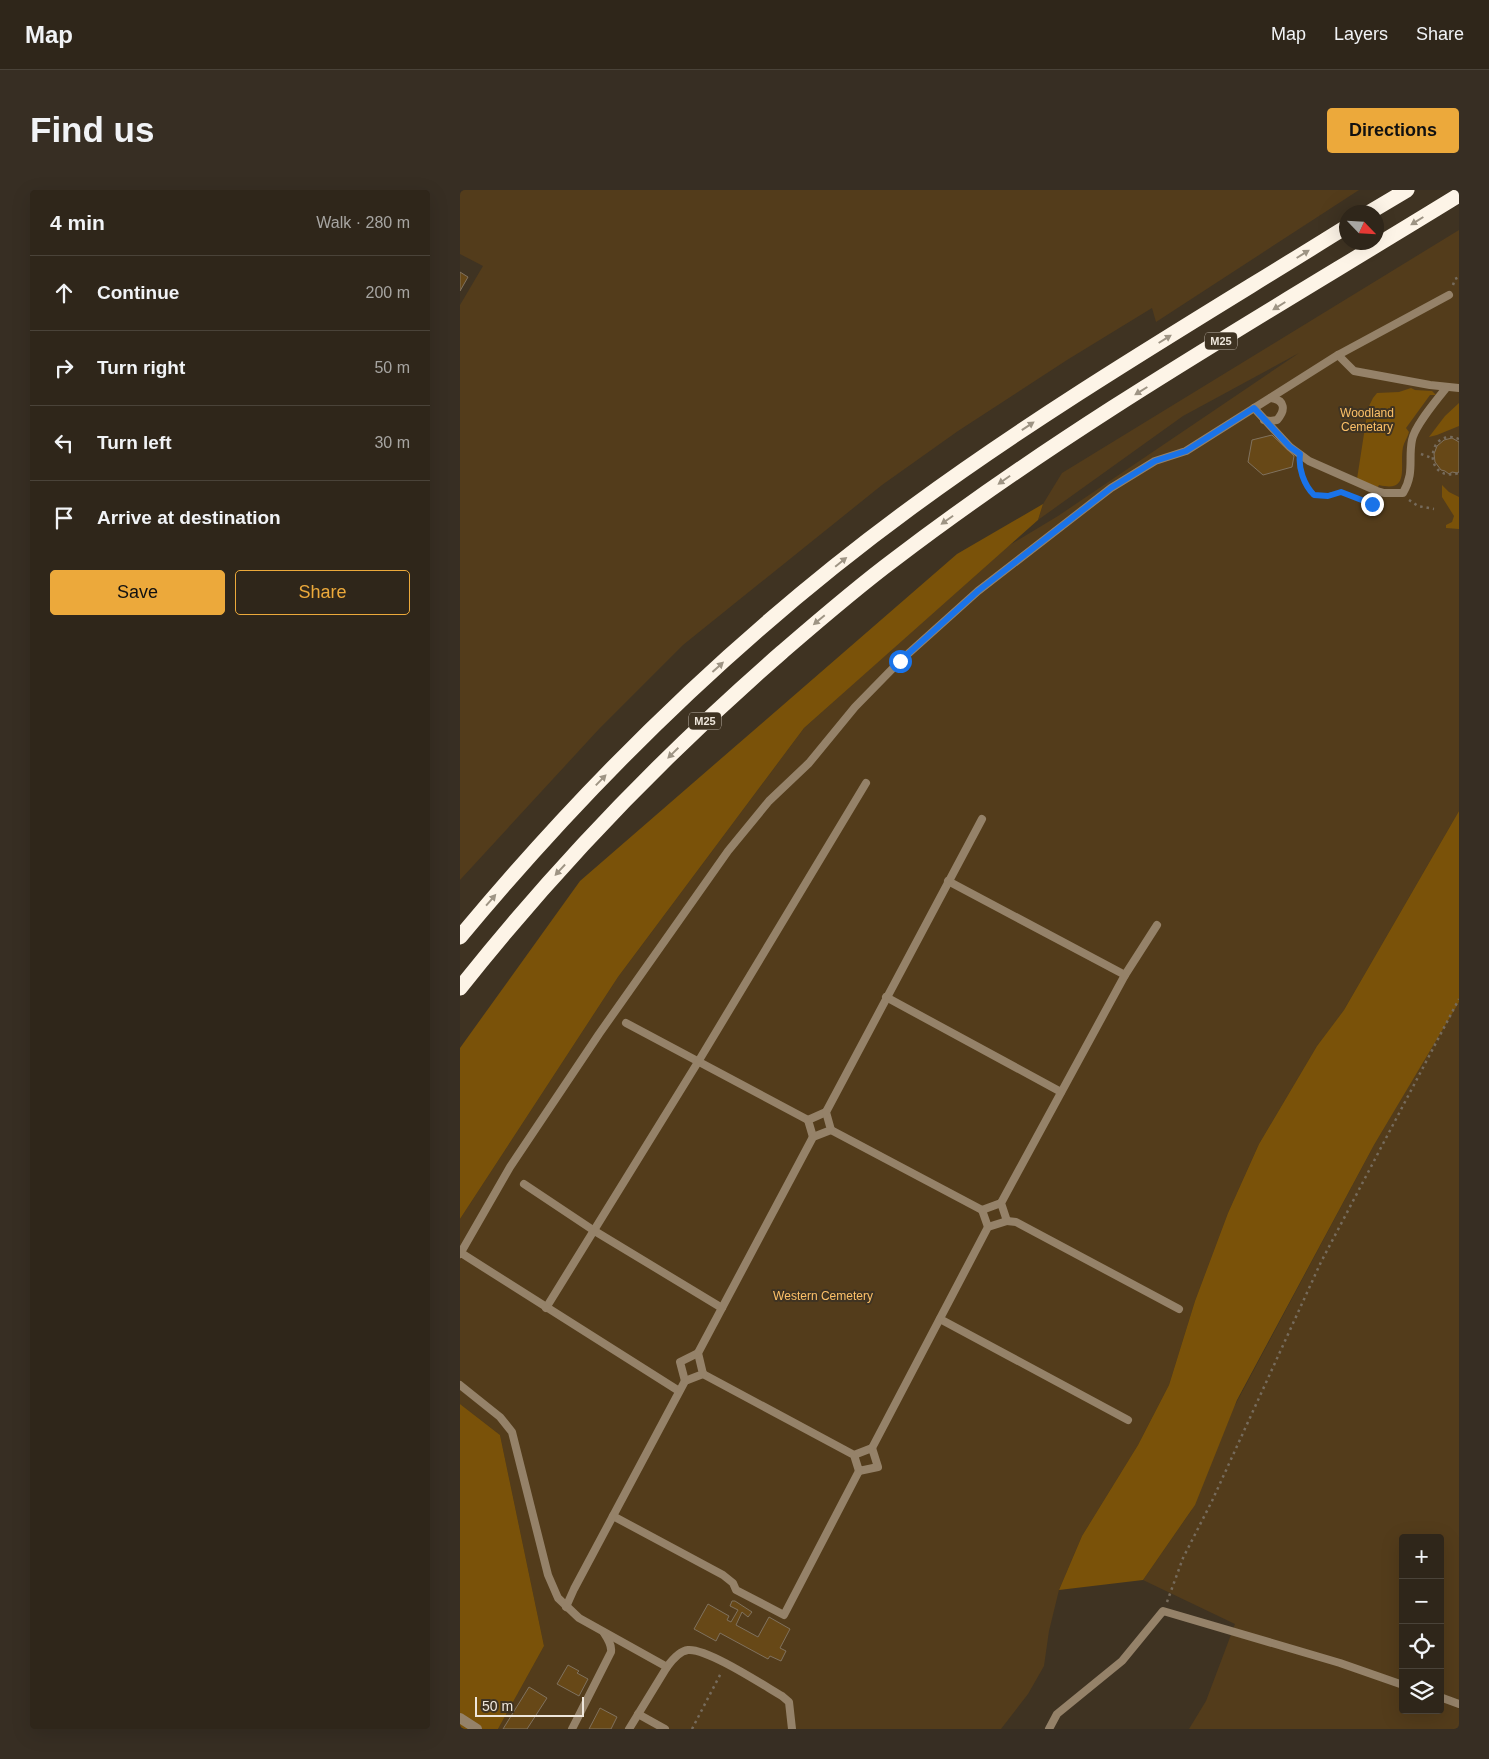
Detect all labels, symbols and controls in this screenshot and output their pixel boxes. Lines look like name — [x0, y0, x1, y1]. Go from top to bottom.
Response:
text: Map — [25, 21, 73, 48]
text: Map — [1271, 24, 1306, 44]
text: Layers — [1334, 24, 1388, 44]
text: Share — [1416, 24, 1464, 44]
button: Directions — [1327, 108, 1459, 153]
text: Find us — [30, 110, 154, 149]
north arrow — [1339, 205, 1384, 250]
text: 4 min — [50, 211, 105, 234]
text: Walk · 280 m — [316, 214, 410, 231]
one-way arrow — [1411, 216, 1424, 225]
one-way arrow — [1297, 249, 1310, 259]
icon: ahead — [50, 279, 78, 307]
text: Continue — [97, 282, 179, 303]
text: 200 m — [366, 284, 410, 301]
one-way arrow — [1272, 301, 1286, 310]
road number: M25 — [1205, 332, 1237, 350]
one-way arrow — [1158, 334, 1171, 344]
icon: right — [50, 354, 78, 382]
text: Turn right — [97, 357, 185, 378]
text: 50 m — [374, 359, 410, 376]
one-way arrow — [1134, 386, 1147, 396]
park label: Woodland Cemetary — [1340, 406, 1394, 434]
one-way arrow — [1021, 421, 1034, 431]
icon: left — [50, 429, 78, 457]
text: Turn left — [97, 432, 172, 453]
text: 30 m — [374, 434, 410, 451]
one-way arrow — [998, 475, 1011, 485]
route end — [1361, 493, 1384, 516]
icon: arrive — [50, 504, 78, 532]
text: Arrive at destination — [97, 507, 281, 528]
one-way arrow — [940, 515, 954, 525]
one-way arrow — [835, 556, 848, 567]
button: Save — [50, 570, 225, 615]
button: Share — [235, 570, 410, 615]
one-way arrow — [813, 615, 826, 626]
route start — [889, 650, 912, 673]
one-way arrow — [711, 661, 723, 673]
road number: M25 — [689, 712, 721, 730]
one-way arrow — [667, 746, 679, 758]
one-way arrow — [595, 774, 607, 786]
one-way arrow — [554, 863, 566, 875]
one-way arrow — [485, 894, 497, 906]
park label: Western Cemetery — [773, 1289, 873, 1303]
map controls — [1399, 1534, 1444, 1714]
button: + — [1399, 1534, 1444, 1579]
button: − — [1399, 1579, 1444, 1624]
button: locate — [1399, 1624, 1444, 1669]
button: layers — [1399, 1669, 1444, 1714]
scale bar — [475, 1694, 584, 1717]
text: 50 m — [482, 1698, 513, 1714]

